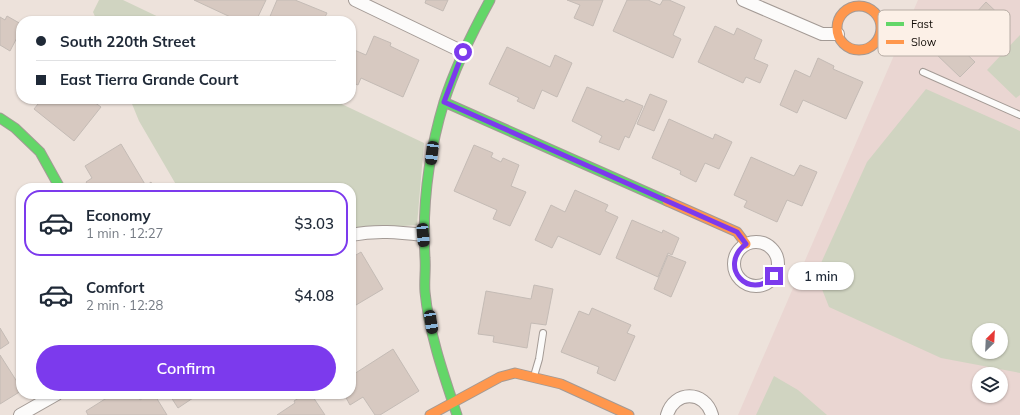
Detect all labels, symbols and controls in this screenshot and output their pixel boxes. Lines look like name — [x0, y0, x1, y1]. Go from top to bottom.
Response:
legend — [878, 10, 1010, 56]
text: Fast — [911, 17, 933, 31]
text: South 220th Street — [60, 32, 195, 51]
text: Slow — [911, 35, 937, 49]
route start — [454, 43, 472, 61]
text: East Tierra Grande Court — [60, 70, 238, 89]
car — [425, 140, 439, 166]
icon: car — [38, 205, 74, 241]
text: Economy — [86, 206, 151, 225]
text: $3.03 — [294, 214, 334, 233]
car — [416, 223, 430, 247]
text: 1 min · 12:27 — [86, 225, 163, 241]
callout: 1 min — [788, 262, 854, 290]
route end — [765, 267, 783, 285]
text: 1 min — [804, 268, 838, 284]
icon: car — [38, 277, 74, 313]
text: Comfort — [86, 278, 144, 297]
text: $4.08 — [294, 286, 334, 305]
text: 2 min · 12:28 — [86, 297, 163, 313]
car — [423, 309, 439, 335]
north arrow — [972, 323, 1008, 359]
map controls — [972, 323, 1008, 403]
button: Confirm — [36, 345, 336, 391]
button: layers — [972, 367, 1008, 403]

